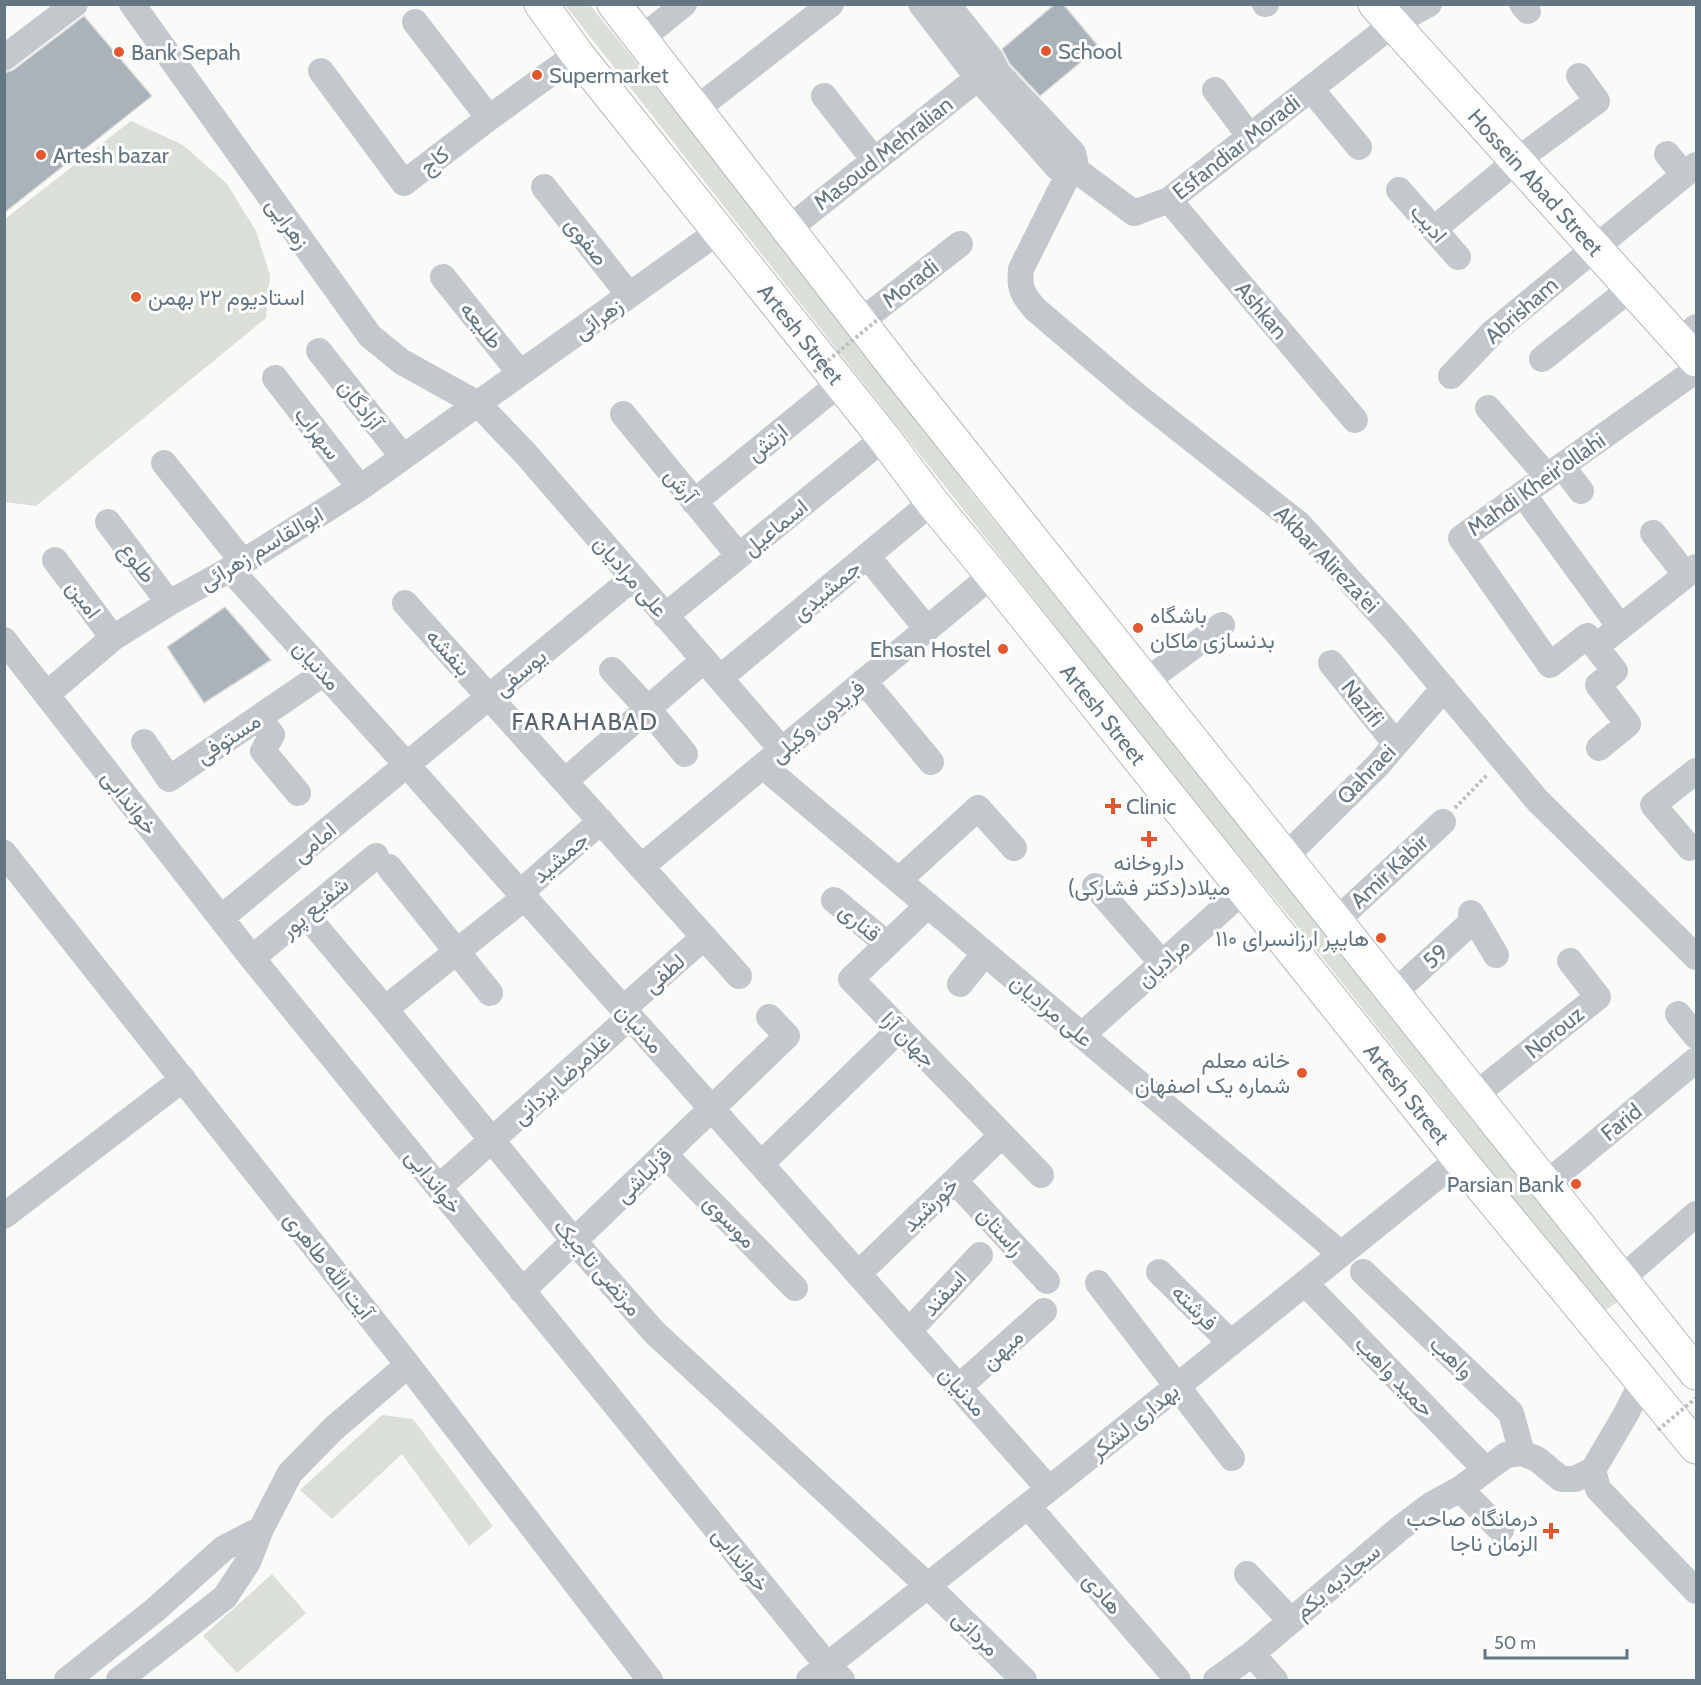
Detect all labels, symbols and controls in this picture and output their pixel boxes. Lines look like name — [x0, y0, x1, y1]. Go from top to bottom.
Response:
place label: School — [1058, 38, 1123, 65]
place label: Bank Sepah — [131, 39, 241, 66]
marker: School — [1039, 44, 1053, 58]
marker: Bank Sepah — [112, 45, 126, 59]
place label: Supermarket — [549, 62, 669, 89]
marker: Supermarket — [530, 68, 544, 82]
street label: Esfandiar Moradi — [1167, 89, 1305, 206]
street label: Masoud Mehralian — [808, 91, 958, 216]
street label: Hossein Abad Street — [1462, 103, 1609, 262]
street label: کاج — [414, 140, 455, 181]
place label: Artesh bazar — [53, 142, 169, 169]
marker: Artesh bazar — [34, 148, 48, 162]
street label: زهرایی — [260, 192, 315, 254]
street label: ادیب — [1404, 198, 1453, 248]
street label: صفوی — [559, 211, 614, 271]
street label: Moradi — [877, 253, 944, 314]
street label: Abrisham — [1479, 271, 1563, 350]
street label: Ashkan — [1230, 276, 1294, 345]
street label: Artesh Street — [752, 278, 849, 391]
place label: استادیوم ۲۲ بهمن — [148, 284, 305, 312]
marker: استادیوم ۲۲ بهمن — [129, 290, 143, 304]
street label: زهرائی — [568, 292, 628, 345]
street label: طلیعه — [454, 296, 509, 355]
street label: آزادگان — [332, 374, 390, 437]
street label: سهراب — [289, 401, 347, 465]
street label: ارتش — [741, 418, 793, 467]
street label: Mahdi Kheir'ollahi — [1462, 427, 1610, 542]
street label: آرش — [659, 462, 704, 510]
street label: اسماعیل — [737, 493, 813, 562]
street label: Akbar Alireza'ei — [1269, 500, 1385, 619]
street label: ابوالقاسم زهرائی — [194, 501, 329, 597]
street label: علی مرادیان — [588, 530, 673, 623]
street label: طلوع — [113, 536, 162, 589]
street label: جمشیدی — [787, 554, 866, 627]
street label: امین — [60, 575, 107, 624]
place label: باشگاه بدنسازی ماکان — [1150, 602, 1275, 654]
marker: باشگاه بدنسازی ماکان — [1131, 621, 1145, 635]
street label: بنفشه — [420, 623, 477, 682]
street label: مدنیان — [287, 635, 346, 696]
place label: Ehsan Hostel — [870, 636, 992, 663]
marker: Ehsan Hostel — [996, 642, 1010, 656]
street label: یوسفی — [489, 643, 552, 702]
street label: Artesh Street — [1054, 659, 1152, 771]
street label: فریدون وکیلی — [764, 674, 870, 769]
street label: Nazifi — [1336, 674, 1390, 732]
street label: مستوفی — [191, 707, 266, 770]
district label: FARAHABAD — [511, 707, 659, 736]
street label: Qahraei — [1331, 739, 1401, 810]
street label: خواندابی — [96, 764, 163, 840]
place label: Clinic — [1126, 793, 1176, 820]
marker: Clinic — [1104, 797, 1122, 815]
street label: امامی — [287, 816, 342, 868]
street label: جمشید — [527, 826, 594, 889]
street label: Amir Kabir — [1345, 829, 1434, 914]
marker: داروخانه میلاد(دکتر فشارکی) — [1142, 832, 1156, 846]
place label: داروخانه میلاد(دکتر فشارکی) — [1068, 849, 1230, 901]
street label: شفیع پور — [274, 871, 355, 945]
street label: قناری — [833, 897, 886, 948]
place label: هایپر ارزانسرای ۱۱۰ — [1215, 925, 1369, 953]
marker: هایپر ارزانسرای ۱۱۰ — [1374, 931, 1388, 945]
street label: مرادیان — [1131, 932, 1195, 993]
street label: 59 — [1417, 938, 1453, 975]
street label: لطفی — [638, 948, 691, 999]
street label: علی مرادیان — [1005, 968, 1098, 1053]
street label: مدنیان — [610, 998, 669, 1059]
street label: Norouz — [1519, 1001, 1589, 1064]
street label: جهان آرا — [875, 1006, 942, 1073]
street label: غلامرضا یزدانی — [507, 1028, 616, 1131]
street label: Artesh Street — [1358, 1038, 1455, 1151]
place label: خانه معلم شماره یک اصفهان — [1135, 1047, 1290, 1099]
marker: خانه معلم شماره یک اصفهان — [1295, 1066, 1309, 1080]
street label: Farid — [1595, 1098, 1647, 1147]
street label: قزلباشی — [609, 1142, 677, 1209]
street label: خواندابی — [399, 1143, 468, 1219]
street label: خورشید — [897, 1171, 964, 1237]
place label: Parsian Bank — [1447, 1171, 1564, 1198]
marker: Parsian Bank — [1569, 1177, 1583, 1191]
street label: موسوی — [698, 1189, 762, 1254]
street label: راستان — [971, 1201, 1030, 1262]
street label: آیت الله طاهری — [278, 1206, 380, 1326]
street label: مرتضی تاجیک — [548, 1213, 647, 1322]
street label: اسفند — [917, 1265, 972, 1322]
street label: فرشته — [1166, 1279, 1223, 1336]
street label: میهن — [976, 1323, 1029, 1375]
street label: حمید واهب — [1349, 1330, 1440, 1423]
street label: واهب — [1424, 1330, 1479, 1384]
street label: مدنیان — [933, 1361, 992, 1422]
street label: بهداری لشکر — [1084, 1377, 1184, 1466]
place label: درمانگاه صاحب الزمان ناجا — [1406, 1505, 1538, 1557]
street label: خواندابی — [706, 1521, 775, 1597]
marker: درمانگاه صاحب الزمان ناجا — [1542, 1522, 1560, 1540]
street label: سجادیه یکم — [1289, 1538, 1386, 1626]
street label: هادی — [1077, 1567, 1128, 1620]
street label: مردانی — [947, 1605, 1005, 1662]
scale bar — [1485, 1622, 1628, 1660]
text: 50 m — [1494, 1632, 1536, 1654]

